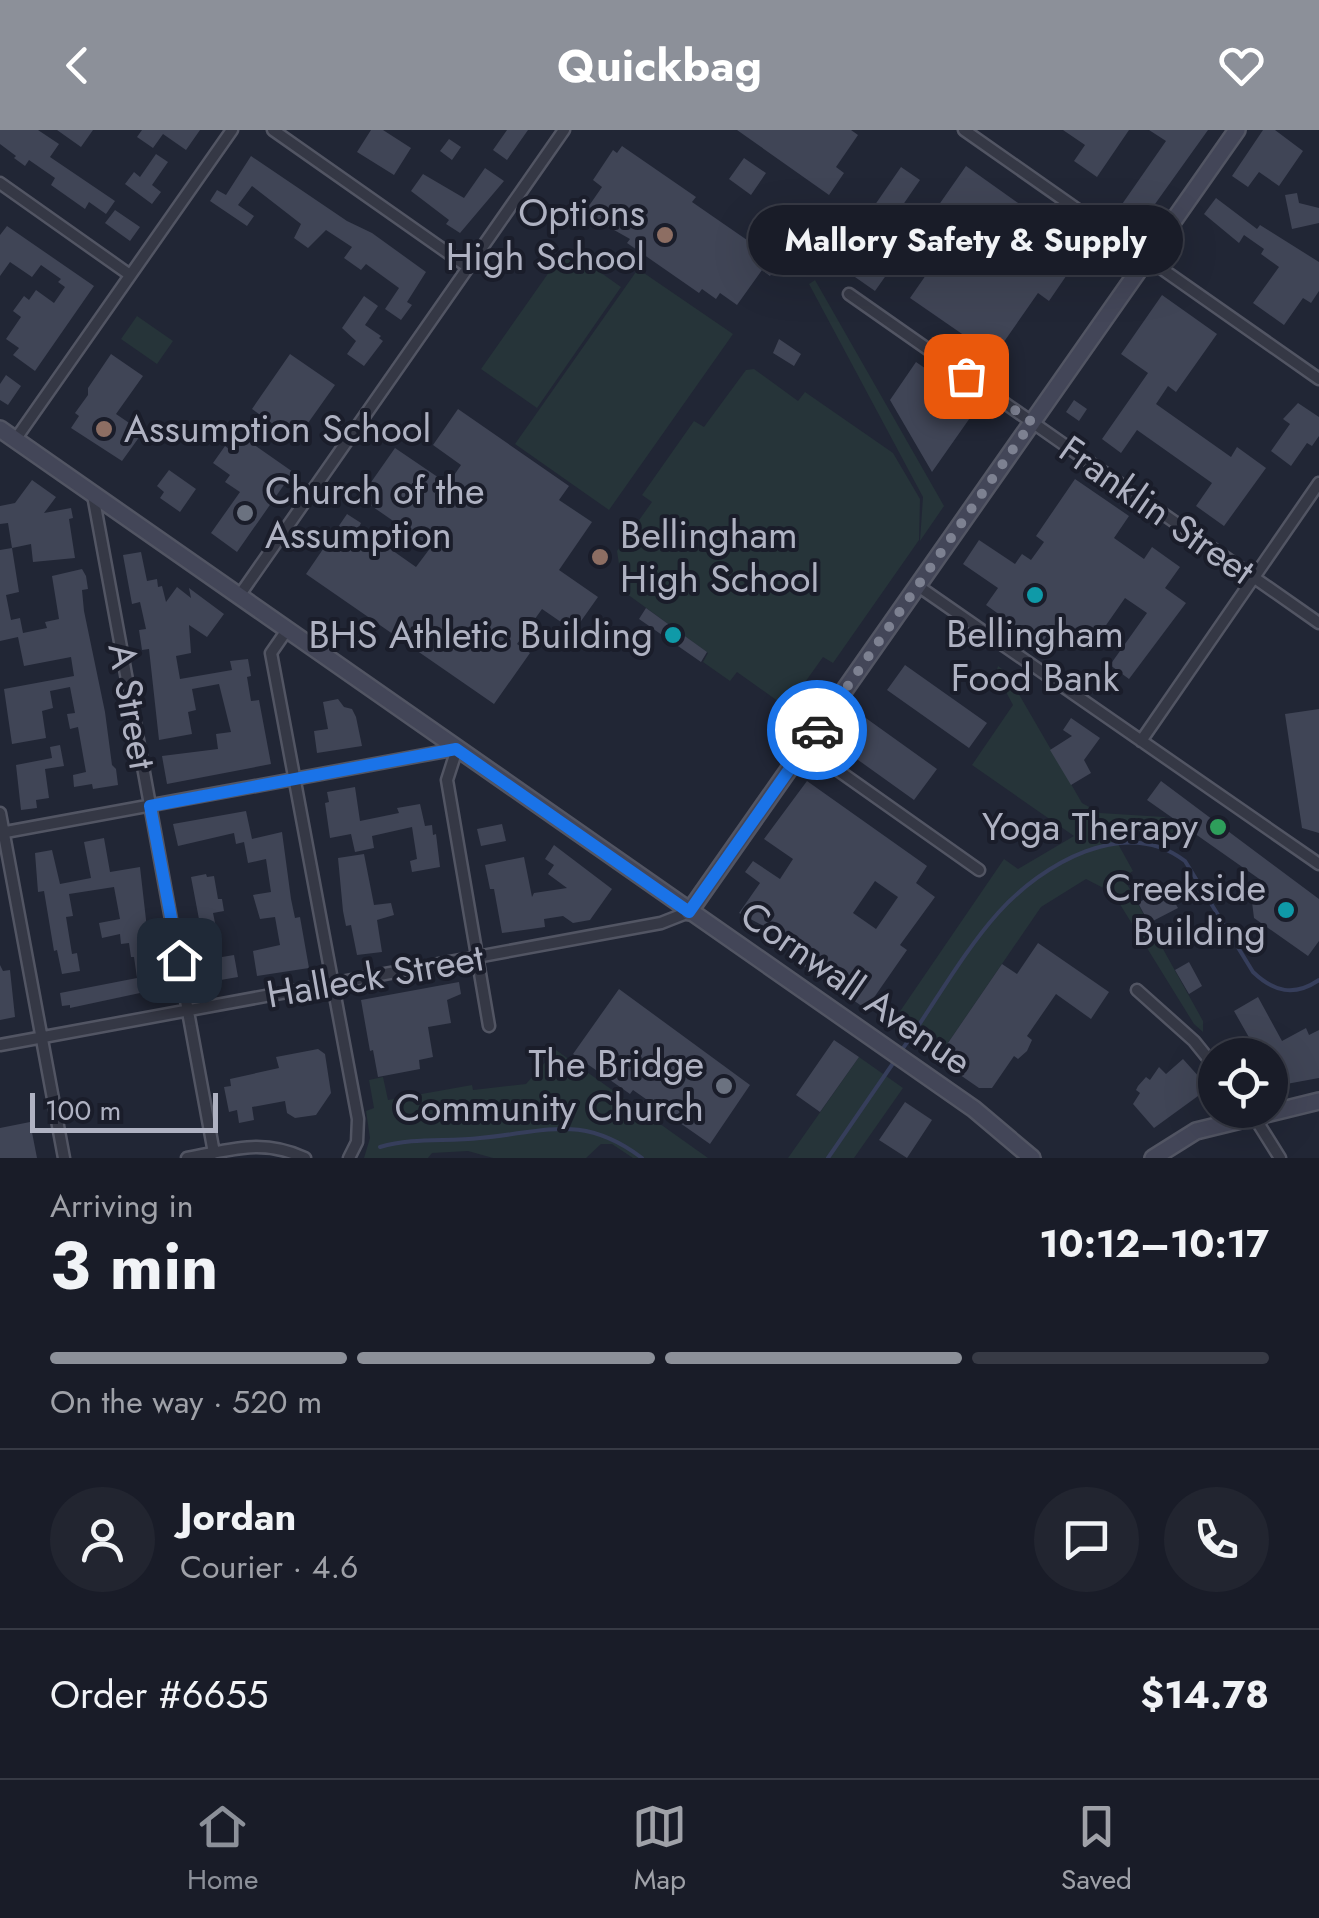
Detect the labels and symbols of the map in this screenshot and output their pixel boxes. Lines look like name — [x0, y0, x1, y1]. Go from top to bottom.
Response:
place label: Options High School — [446, 185, 645, 284]
callout: Mallory Safety & Supply — [748, 206, 1184, 276]
marker: Options High School — [654, 224, 676, 246]
pin — [924, 334, 1009, 419]
place label: Assumption School — [124, 401, 431, 456]
marker: Assumption School — [93, 418, 115, 440]
street label: Franklin Street — [1049, 422, 1266, 597]
place label: Church of the Assumption — [265, 463, 485, 562]
marker: Church of the Assumption — [234, 502, 256, 524]
place label: Bellingham High School — [620, 507, 819, 606]
marker: Bellingham High School — [589, 546, 611, 568]
marker: Bellingham Food Bank — [1024, 584, 1046, 606]
place label: Bellingham Food Bank — [946, 606, 1124, 705]
place label: BHS Athletic Building — [308, 607, 653, 662]
marker: BHS Athletic Building — [662, 624, 684, 646]
street label: A Street — [94, 639, 171, 773]
courier — [767, 680, 867, 780]
place label: Yoga Therapy — [982, 799, 1198, 854]
marker: Yoga Therapy — [1207, 816, 1229, 838]
place label: Creekside Building — [1105, 860, 1266, 959]
street label: Cornwall Avenue — [730, 887, 983, 1088]
marker: Creekside Building — [1275, 899, 1297, 921]
pin — [137, 918, 222, 1003]
street label: Halleck Street — [262, 929, 488, 1022]
place label: The Bridge Community Church — [394, 1036, 704, 1135]
marker: The Bridge Community Church — [713, 1075, 735, 1097]
scale bar — [30, 1088, 218, 1133]

